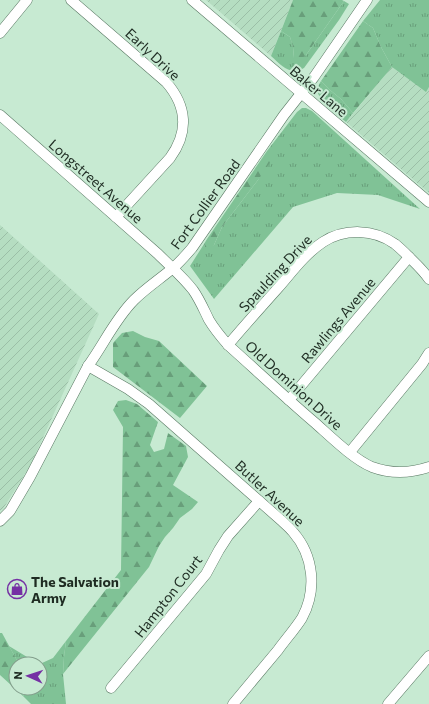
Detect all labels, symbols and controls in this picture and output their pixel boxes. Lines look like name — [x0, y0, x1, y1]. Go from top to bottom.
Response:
street label: Early Drive — [122, 24, 184, 84]
street label: Baker Lane — [287, 62, 351, 120]
street label: Longstreet Avenue — [45, 135, 147, 227]
street label: Fort Collier Road — [167, 156, 243, 252]
street label: Spaulding Drive — [235, 231, 315, 315]
street label: Rawlings Avenue — [297, 274, 379, 366]
street label: Old Dominion Drive — [242, 337, 346, 433]
street label: Butler Avenue — [232, 457, 308, 529]
street label: Hampton Court — [131, 551, 206, 641]
place label: The Salvation Army — [31, 573, 119, 606]
shop icon: The Salvation Army — [6, 578, 28, 600]
north arrow — [8, 656, 48, 696]
text: N — [11, 671, 24, 680]

